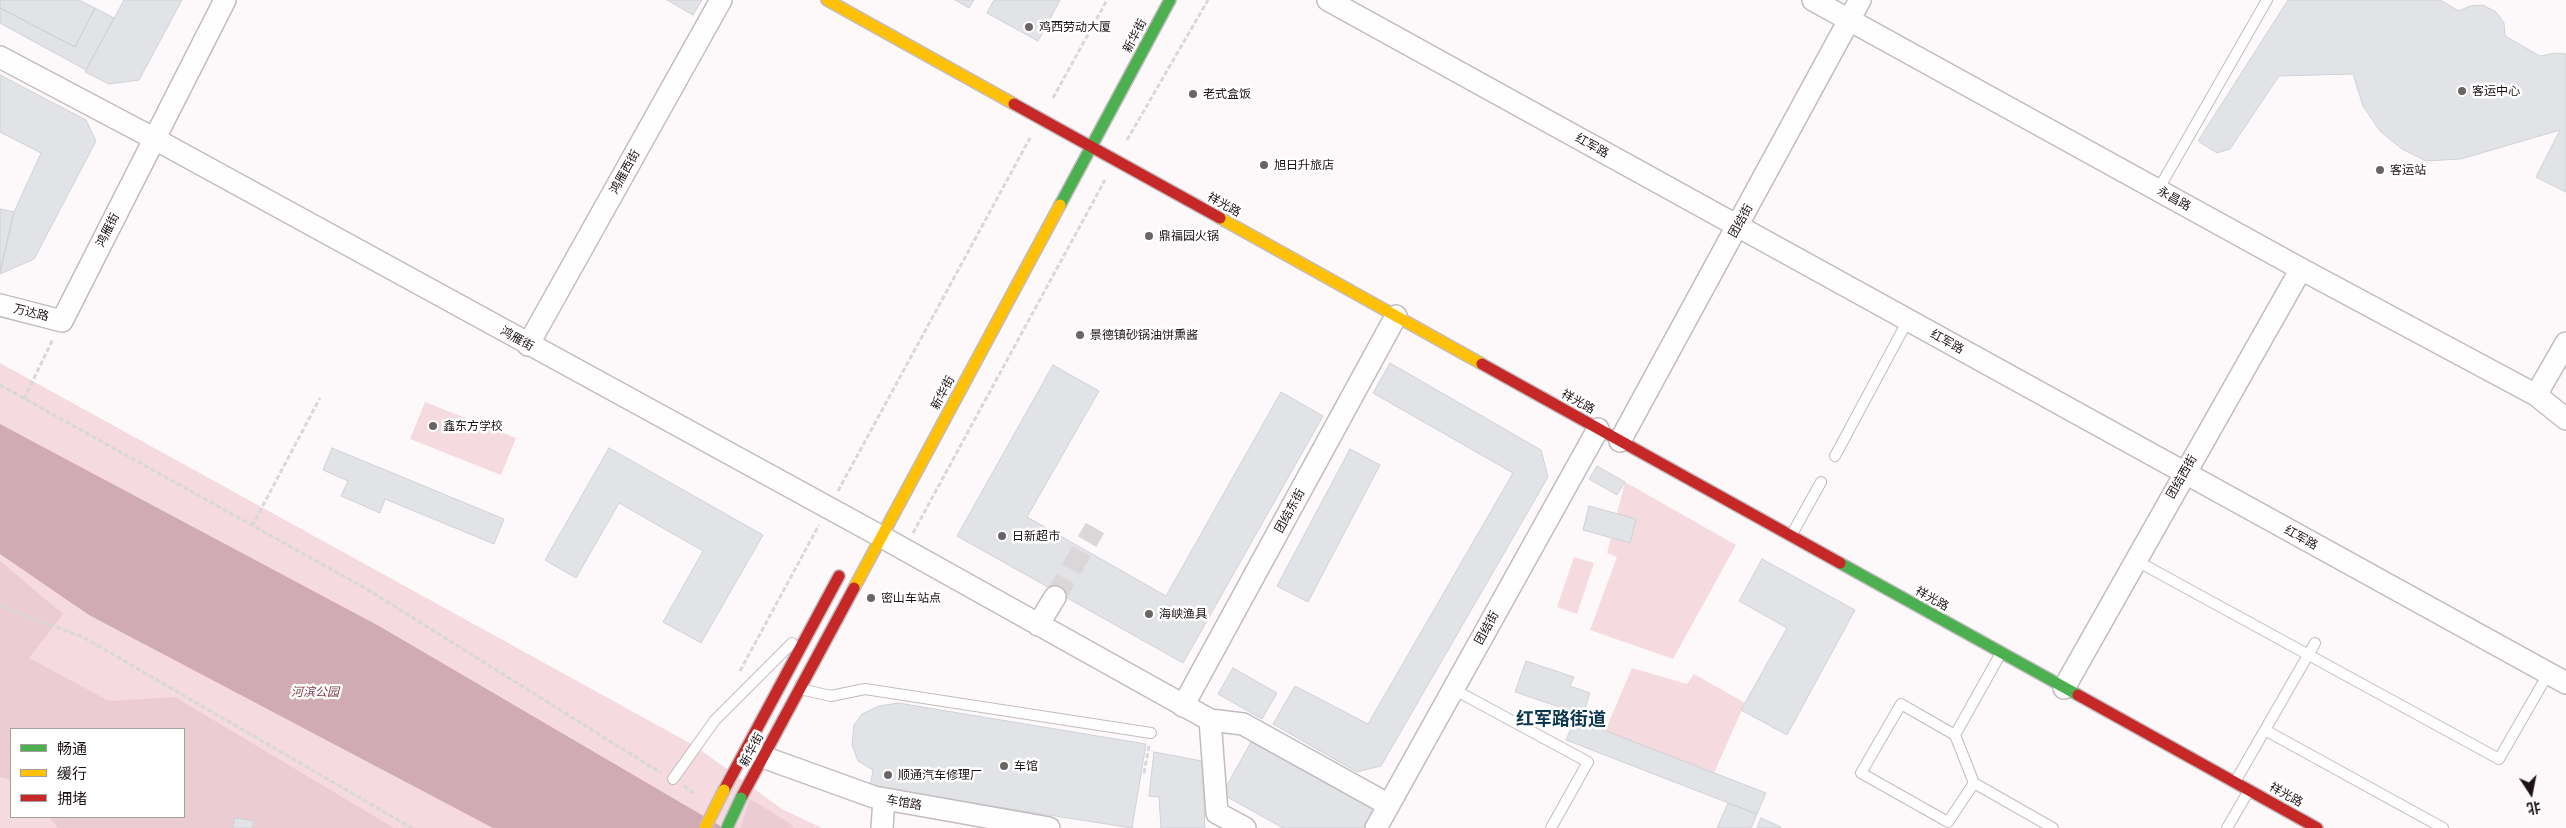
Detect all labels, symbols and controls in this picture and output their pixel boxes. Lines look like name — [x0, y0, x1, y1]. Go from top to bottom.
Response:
street label: 新华街 — [1120, 17, 1150, 55]
place label: 鸡西劳动大厦 — [1039, 20, 1111, 34]
marker: 鸡西劳动大厦 — [1023, 21, 1035, 33]
place label: 客运中心 — [2472, 84, 2520, 98]
marker: 客运中心 — [2456, 85, 2468, 97]
place label: 老式盒饭 — [1203, 87, 1251, 101]
marker: 老式盒饭 — [1187, 88, 1199, 100]
street label: 红军路 — [1573, 131, 1611, 161]
street label: 鸿雁西街 — [607, 148, 643, 196]
place label: 旭日升旅店 — [1274, 158, 1334, 172]
marker: 旭日升旅店 — [1258, 159, 1270, 171]
place label: 客运站 — [2390, 163, 2426, 177]
marker: 客运站 — [2374, 164, 2386, 176]
street label: 永昌路 — [2155, 184, 2193, 214]
street label: 祥光路 — [1205, 190, 1243, 220]
street label: 团结街 — [1726, 202, 1756, 240]
street label: 鸿雁街 — [93, 211, 123, 249]
place label: 鼎福园火锅 — [1159, 229, 1219, 243]
marker: 鼎福园火锅 — [1143, 230, 1155, 242]
street label: 万达路 — [12, 302, 50, 324]
street label: 鸿雁街 — [498, 324, 536, 354]
street label: 红军路 — [1928, 327, 1966, 357]
place label: 景德镇砂锅油饼熏酱 — [1090, 328, 1198, 342]
marker: 景德镇砂锅油饼熏酱 — [1074, 329, 1086, 341]
street label: 新华街 — [928, 374, 958, 412]
street label: 祥光路 — [1559, 387, 1597, 417]
place label: 鑫东方学校 — [443, 419, 503, 433]
marker: 鑫东方学校 — [427, 420, 439, 432]
street label: 团结西街 — [2164, 453, 2200, 501]
street label: 团结东街 — [1272, 487, 1308, 535]
street label: 红军路 — [2282, 523, 2320, 553]
place label: 日新超市 — [1012, 529, 1060, 543]
marker: 日新超市 — [996, 530, 1008, 542]
street label: 祥光路 — [1913, 584, 1951, 614]
place label: 密山车站点 — [881, 591, 941, 605]
marker: 密山车站点 — [865, 592, 877, 604]
place label: 海峡渔具 — [1159, 607, 1207, 621]
marker: 海峡渔具 — [1143, 608, 1155, 620]
street label: 团结街 — [1472, 609, 1502, 647]
park label: 河滨公园 — [291, 685, 339, 699]
district label: 红军路街道 — [1516, 709, 1606, 731]
legend — [10, 728, 185, 818]
street label: 新华街 — [737, 731, 767, 769]
text: 畅通 — [57, 740, 87, 758]
place label: 车馆 — [1014, 759, 1038, 773]
marker: 车馆 — [998, 760, 1010, 772]
text: 缓行 — [57, 765, 87, 783]
place label: 顺通汽车修理厂 — [898, 768, 982, 782]
north arrow — [2506, 768, 2556, 818]
marker: 顺通汽车修理厂 — [882, 769, 894, 781]
street label: 祥光路 — [2267, 780, 2305, 810]
text: 拥堵 — [57, 790, 87, 808]
street label: 车馆路 — [885, 793, 923, 813]
text: 北 — [2525, 799, 2542, 817]

